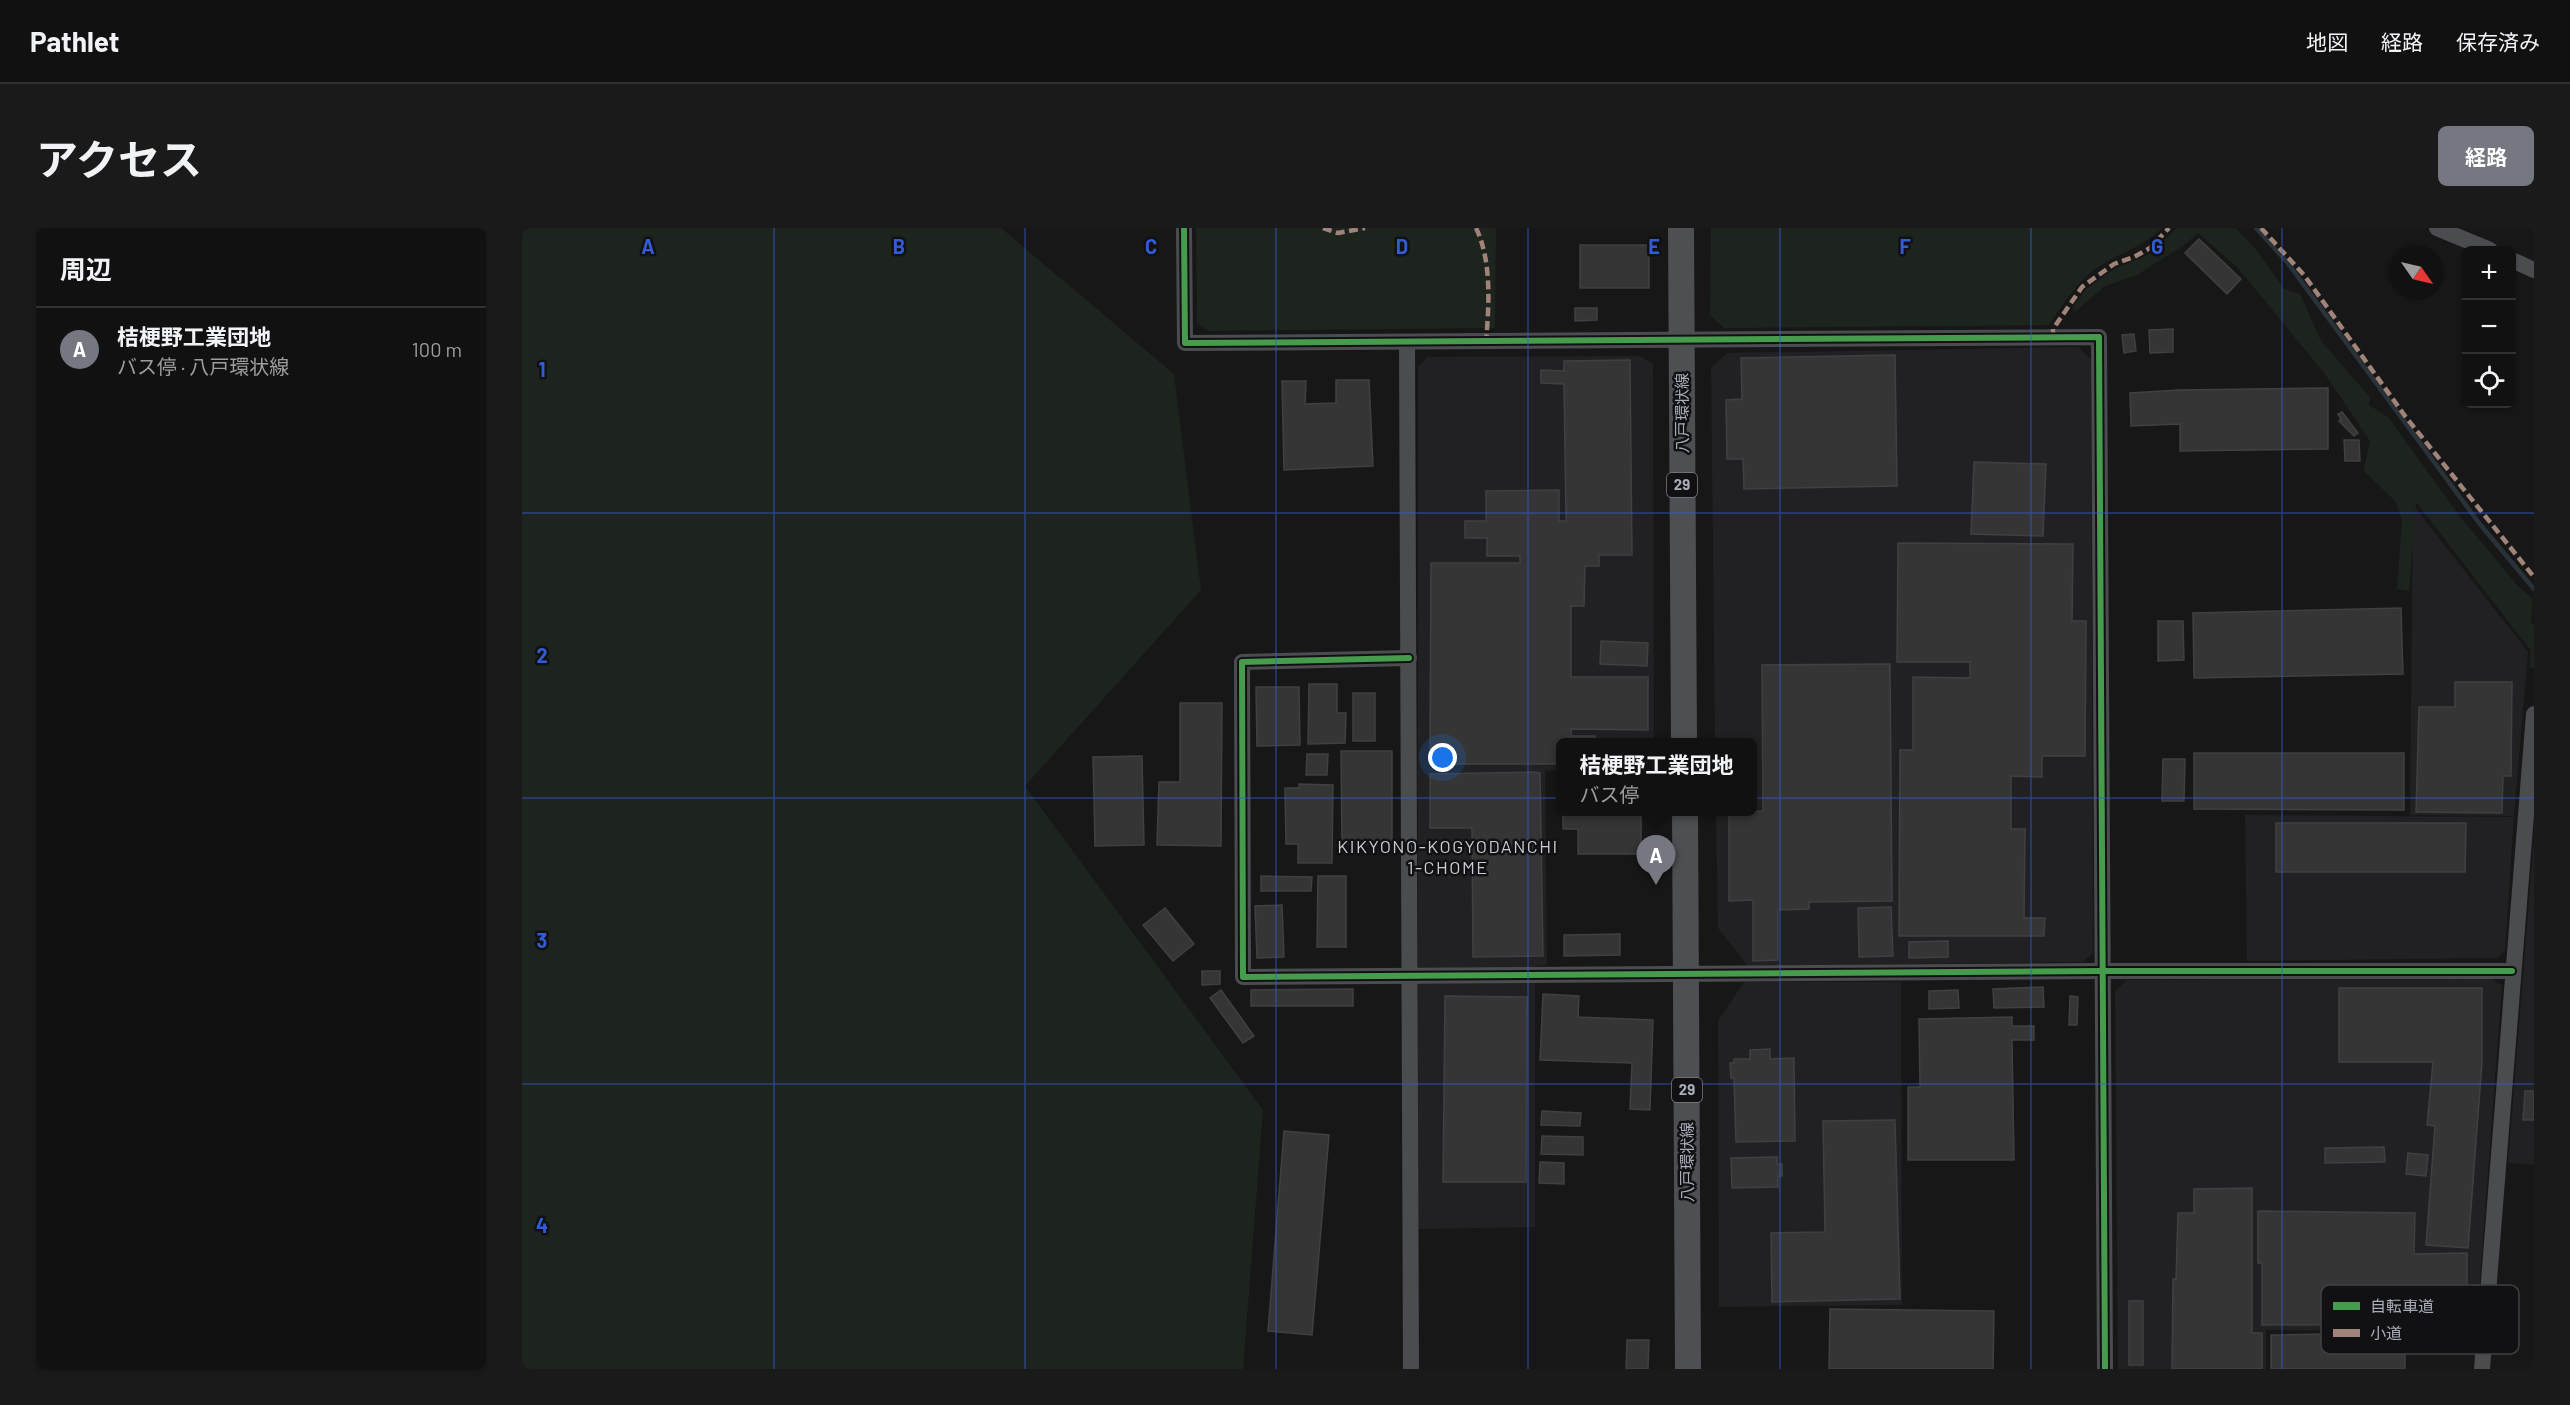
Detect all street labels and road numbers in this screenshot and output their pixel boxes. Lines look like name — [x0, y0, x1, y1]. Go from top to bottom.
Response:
street label: 八戸環状線 — [1672, 373, 1691, 453]
road number: 29 — [1667, 473, 1697, 497]
road number: 29 — [1672, 1078, 1702, 1102]
street label: 八戸環状線 — [1677, 1122, 1696, 1202]

